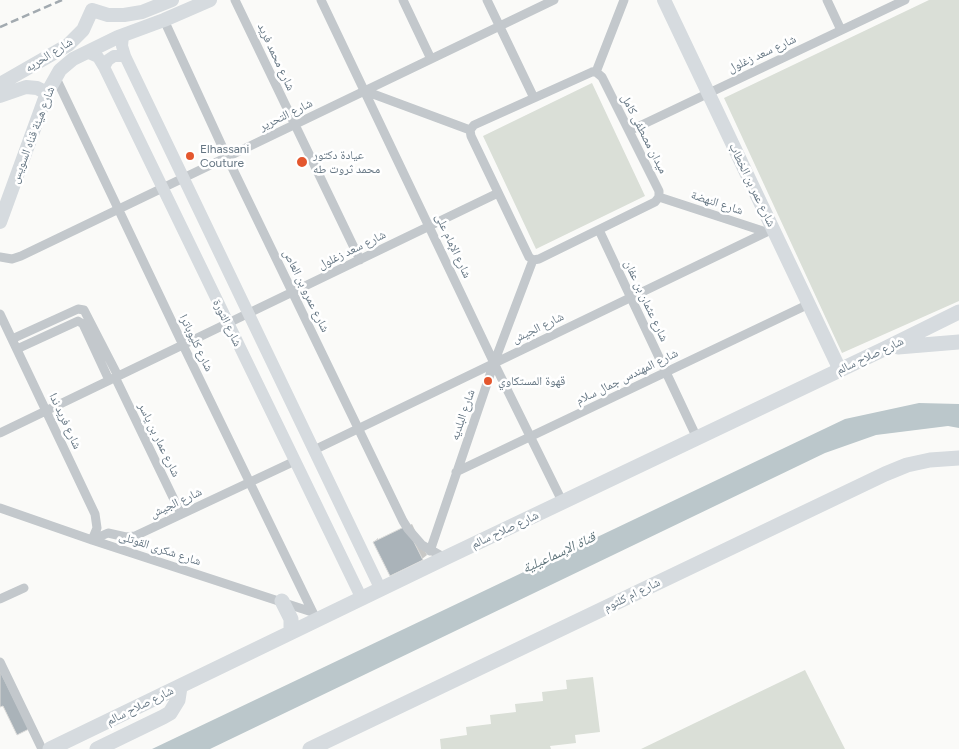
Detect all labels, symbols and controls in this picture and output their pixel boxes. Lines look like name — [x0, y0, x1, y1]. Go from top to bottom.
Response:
street label: شارع محمد فريد — [254, 21, 298, 93]
street label: شارع سعد زغلول — [726, 32, 798, 76]
street label: شارع الحريه — [22, 35, 76, 75]
street label: شارع هيئة قناه السويس — [8, 84, 58, 186]
street label: ميدان مصطفى كامل — [618, 92, 670, 176]
street label: شارع التحرير — [257, 96, 315, 134]
street label: شارع عمر بن الخطاب — [726, 141, 778, 229]
place label: Elhassani Couture — [200, 142, 249, 170]
place label: عيادة دكتور محمد ثروت طه — [313, 148, 380, 176]
marker: Elhassani Couture — [184, 150, 196, 162]
marker: عيادة دكتور محمد ثروت طه — [295, 155, 309, 169]
street label: شارع النهضة — [689, 188, 745, 218]
street label: شارع الإمام على — [432, 211, 474, 281]
street label: شارع سعد زغلول — [316, 227, 388, 273]
street label: شارع عمرو بن العاص — [280, 247, 332, 335]
street label: شارع عثمان بن عفان — [621, 258, 671, 344]
street label: شارع الثورة — [209, 297, 245, 349]
street label: شارع الجيش — [510, 309, 566, 347]
street label: شارع كليوباترا — [176, 312, 216, 374]
street label: شارع صلاح سالم — [834, 334, 906, 378]
street label: شارع المهندس جمال سلام — [574, 346, 680, 408]
place label: قهوة المستكاوي — [498, 374, 565, 388]
marker: قهوة المستكاوي — [482, 375, 494, 387]
street label: شارع البلديه — [448, 388, 478, 442]
street label: شارع فريد ندا — [46, 391, 84, 451]
street label: شارع عمار بن ياسر — [135, 401, 183, 479]
street label: شارع الجيش — [148, 485, 204, 521]
street label: شارع صلاح سالم — [469, 508, 541, 552]
street label: شارع شكرى القوتلى — [117, 529, 203, 569]
water label: قناة الإسماعيلية — [520, 529, 598, 577]
street label: شارع ام كلثوم — [601, 575, 663, 615]
street label: شارع صلاح سالم — [104, 684, 176, 728]

